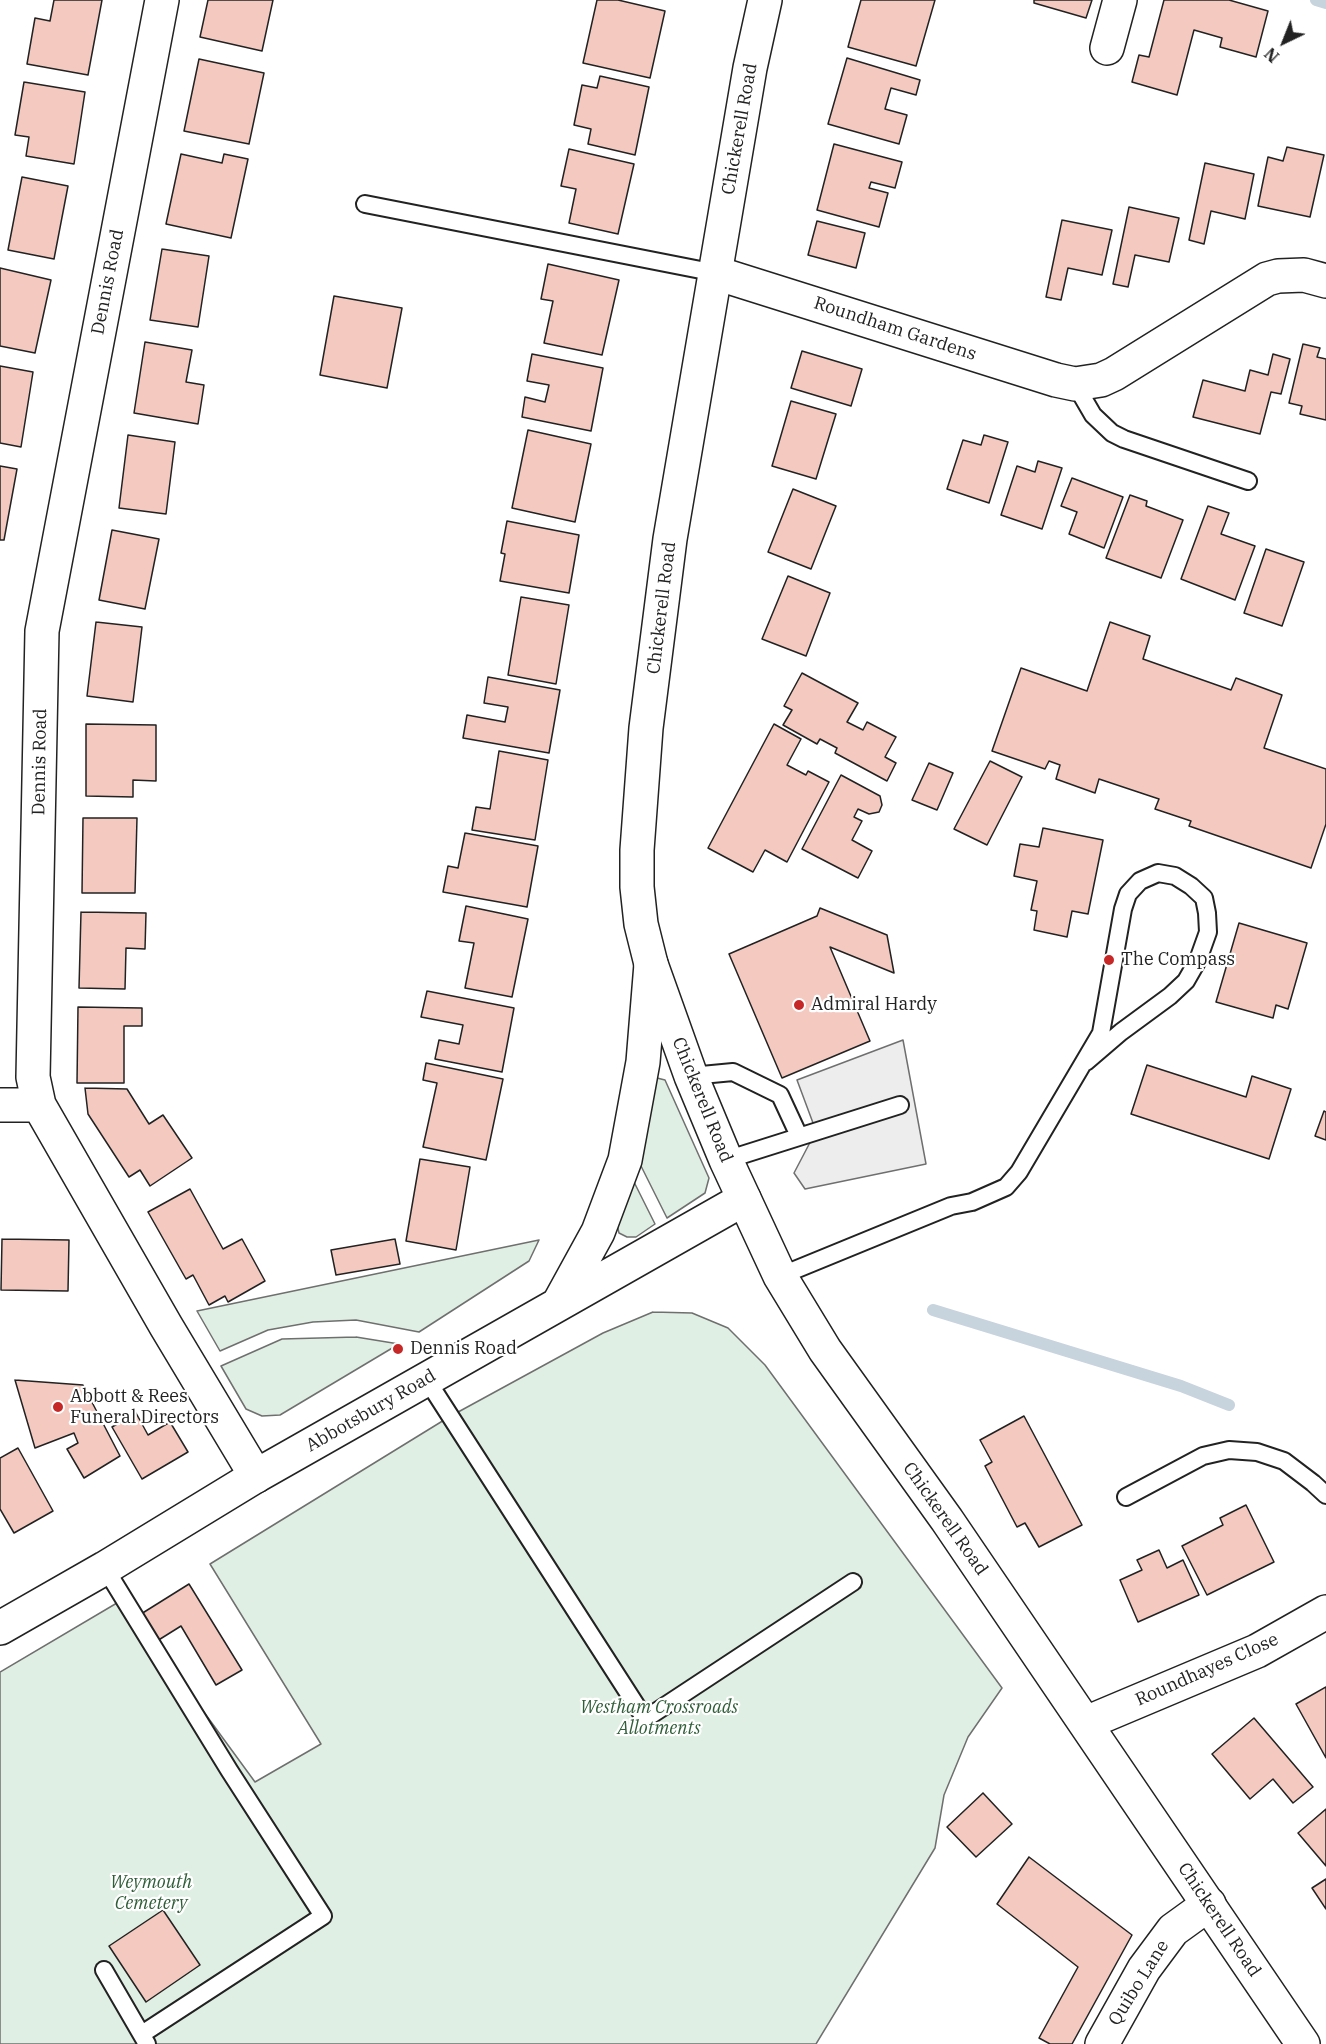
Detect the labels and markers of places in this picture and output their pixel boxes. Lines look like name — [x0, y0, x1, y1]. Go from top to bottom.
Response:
place label: The Compass — [1121, 949, 1235, 971]
marker: The Compass — [1102, 953, 1116, 967]
place label: Admiral Hardy — [811, 994, 937, 1016]
marker: Admiral Hardy — [792, 998, 806, 1012]
place label: Dennis Road — [410, 1338, 517, 1360]
marker: Dennis Road — [391, 1342, 405, 1356]
place label: Abbott & Rees Funeral Directors — [70, 1386, 219, 1428]
marker: Abbott & Rees Funeral Directors — [51, 1400, 65, 1414]

